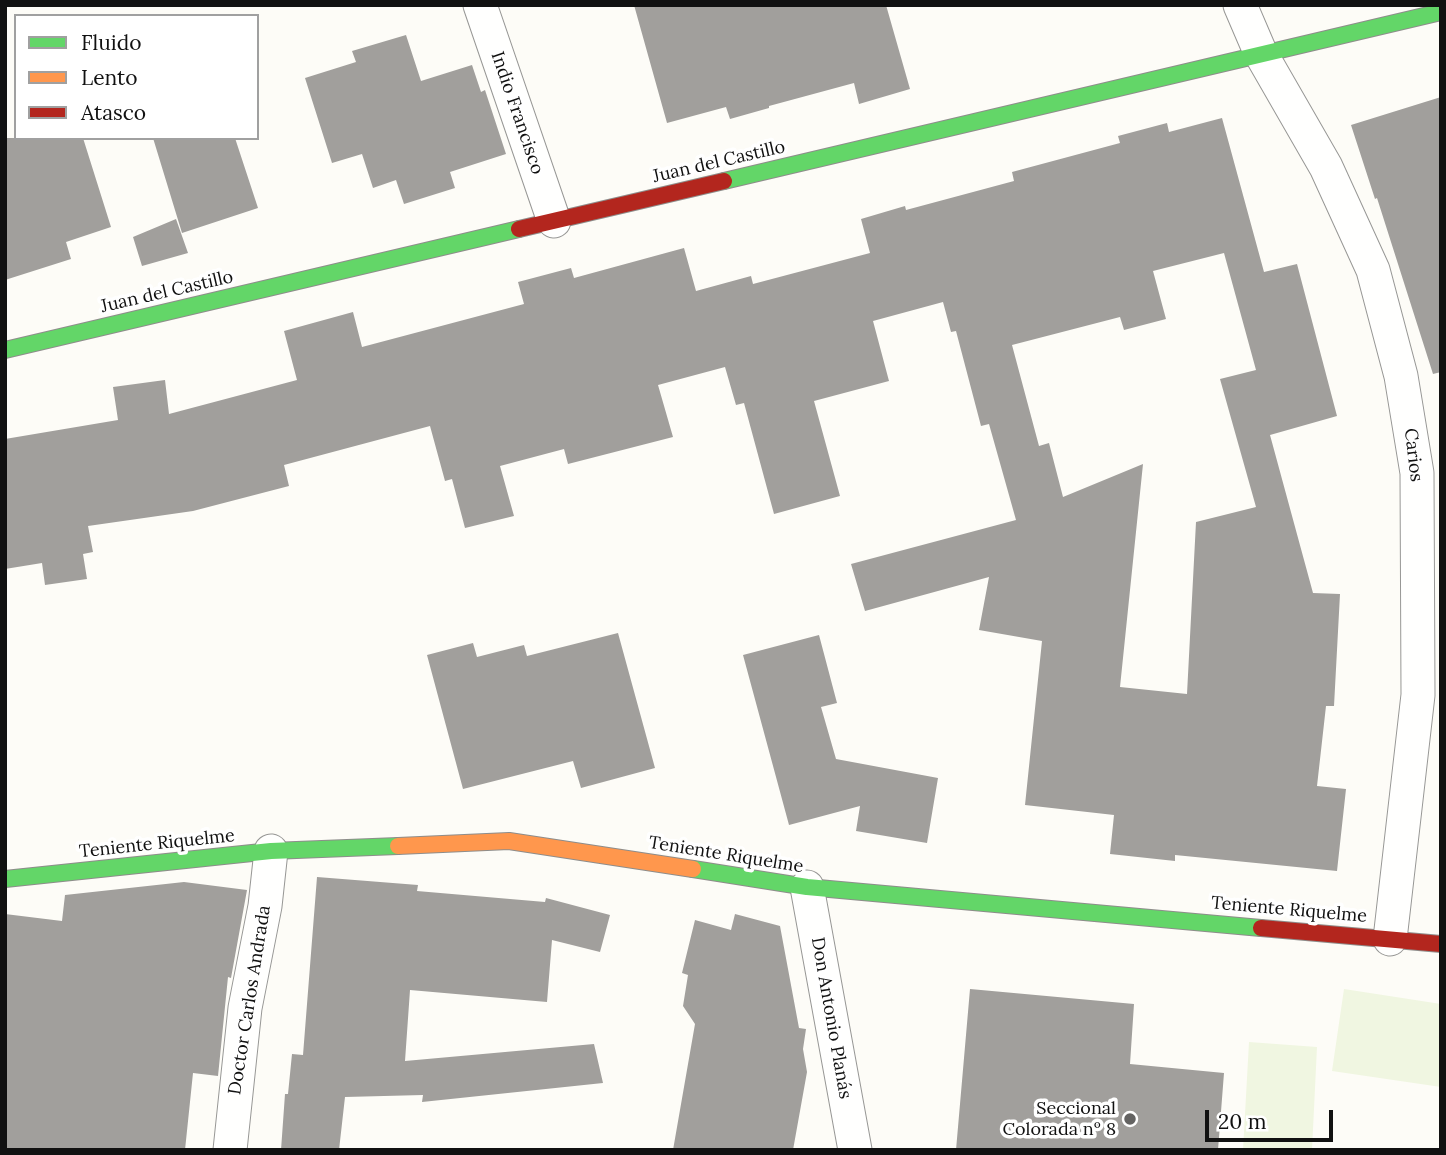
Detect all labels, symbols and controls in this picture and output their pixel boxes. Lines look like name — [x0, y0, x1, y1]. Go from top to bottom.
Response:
legend — [14, 14, 259, 140]
text: Fluido — [81, 29, 142, 56]
street label: Indio Francisco — [486, 49, 548, 177]
text: Lento — [81, 64, 138, 91]
text: Atasco — [81, 99, 146, 126]
street label: Juan del Castillo — [651, 136, 787, 188]
street label: Juan del Castillo — [99, 266, 235, 318]
street label: Carios — [1399, 427, 1427, 483]
street label: Teniente Riquelme — [78, 825, 236, 863]
street label: Teniente Riquelme — [647, 832, 805, 878]
street label: Teniente Riquelme — [1210, 892, 1368, 928]
street label: Doctor Carlos Andrada — [224, 904, 276, 1096]
street label: Don Antonio Planás — [806, 935, 856, 1101]
scale bar — [1208, 1096, 1336, 1140]
place label: Seccional Colorada nº 8 — [1002, 1098, 1116, 1140]
text: 20 m — [1218, 1108, 1267, 1135]
marker: Seccional Colorada nº 8 — [1122, 1111, 1138, 1127]

